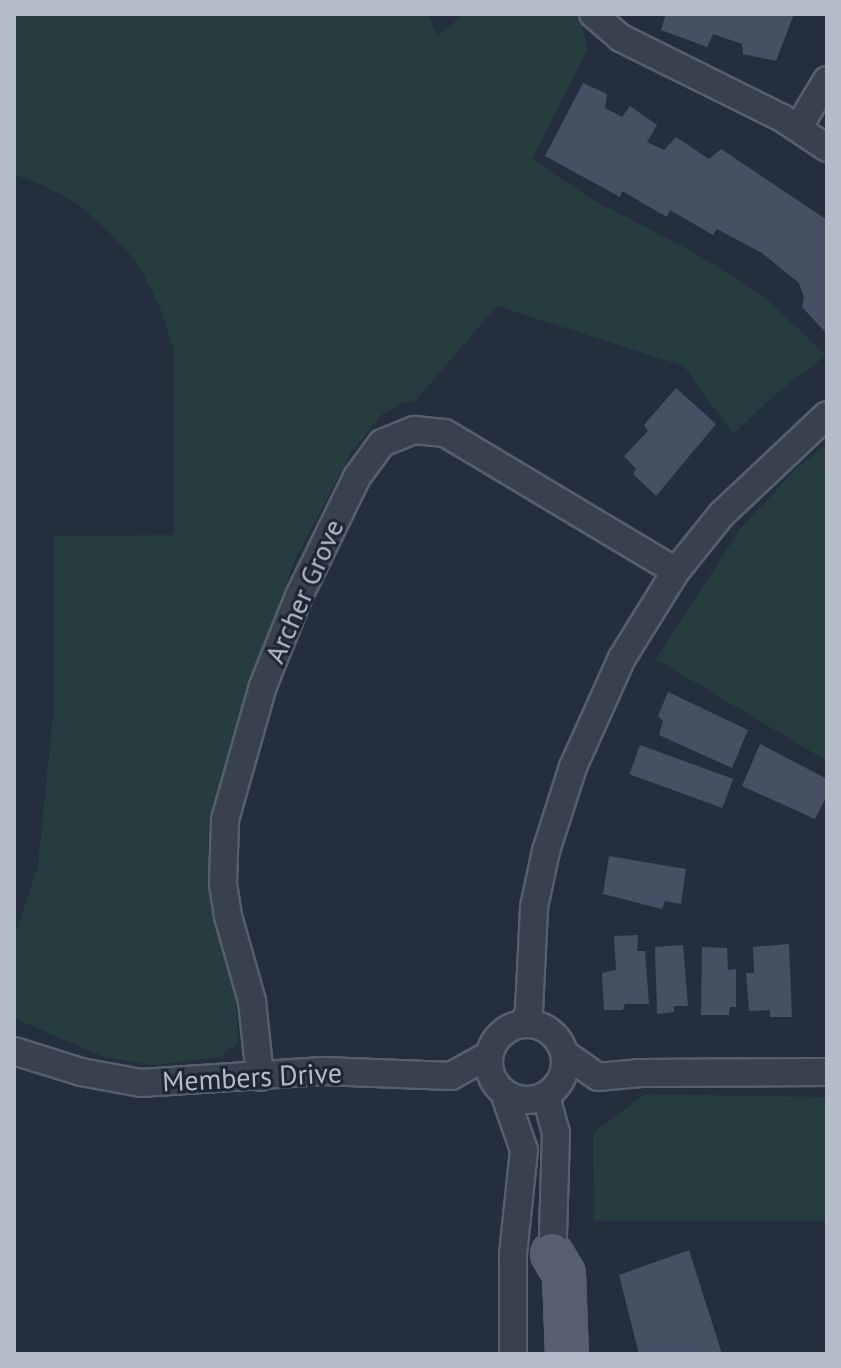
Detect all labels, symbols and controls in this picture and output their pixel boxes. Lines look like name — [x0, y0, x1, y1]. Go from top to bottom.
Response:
street label: Archer Grove — [257, 514, 351, 668]
street label: Members Drive — [161, 1056, 343, 1098]

